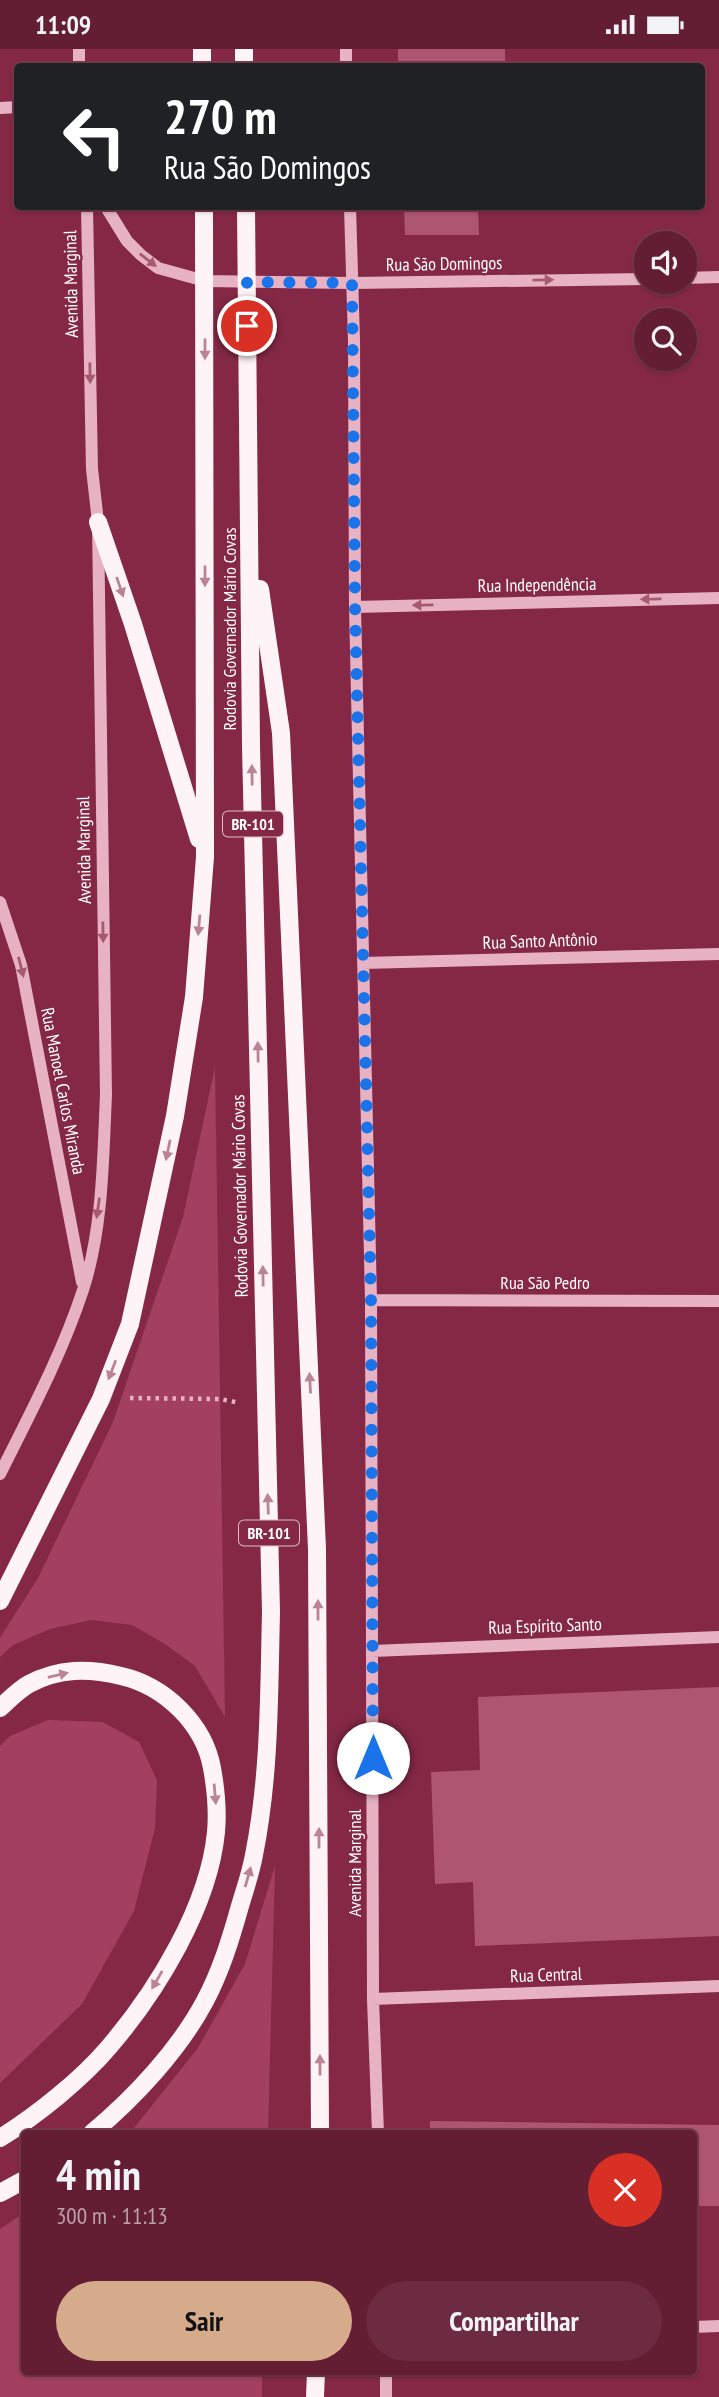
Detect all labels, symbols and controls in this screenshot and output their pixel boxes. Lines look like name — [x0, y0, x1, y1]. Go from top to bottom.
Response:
text: 11:09 — [35, 8, 91, 41]
text: 270 m — [164, 84, 277, 148]
icon: left — [49, 91, 140, 182]
text: Rua São Domingos — [164, 146, 371, 188]
street label: Avenida Marginal — [58, 229, 83, 338]
map controls — [634, 231, 697, 371]
button: sound — [634, 231, 697, 294]
street label: Rua São Domingos — [386, 251, 502, 276]
one-way arrow — [138, 252, 156, 267]
one-way arrow — [532, 274, 554, 286]
pin — [217, 296, 277, 356]
icon: arrive — [228, 307, 266, 345]
button: search — [634, 308, 697, 371]
one-way arrow — [200, 338, 211, 360]
one-way arrow — [84, 362, 96, 384]
street label: Rodovia Governador Mário Covas — [218, 528, 241, 730]
one-way arrow — [199, 566, 211, 588]
street label: Rua Independência — [477, 572, 596, 597]
one-way arrow — [115, 576, 126, 597]
one-way arrow — [640, 594, 662, 605]
one-way arrow — [412, 600, 434, 611]
one-way arrow — [246, 764, 258, 786]
street label: Avenida Marginal — [71, 795, 96, 904]
road number: BR-101 — [223, 811, 283, 837]
one-way arrow — [193, 914, 204, 936]
one-way arrow — [97, 922, 109, 944]
street label: Rua Santo Antônio — [482, 927, 598, 954]
one-way arrow — [16, 956, 27, 978]
street label: Rua Manoel Carlos Miranda — [36, 1005, 91, 1176]
one-way arrow — [252, 1040, 263, 1062]
street label: Rodovia Governador Mário Covas — [226, 1094, 253, 1298]
one-way arrow — [162, 1139, 173, 1161]
one-way arrow — [93, 1198, 104, 1220]
one-way arrow — [257, 1265, 268, 1287]
street label: Rua São Pedro — [500, 1271, 590, 1294]
one-way arrow — [107, 1359, 118, 1380]
one-way arrow — [304, 1371, 315, 1393]
one-way arrow — [263, 1493, 274, 1515]
road number: BR-101 — [239, 1521, 299, 1545]
one-way arrow — [312, 1599, 324, 1621]
street label: Rua Espírito Santo — [488, 1612, 602, 1639]
one-way arrow — [47, 1669, 69, 1680]
position arrow — [336, 1721, 410, 1795]
one-way arrow — [210, 1783, 221, 1805]
street label: Avenida Marginal — [343, 1808, 366, 1917]
one-way arrow — [313, 1826, 325, 1848]
one-way arrow — [244, 1866, 254, 1887]
street label: Rua Central — [510, 1962, 583, 1987]
one-way arrow — [151, 1970, 163, 1989]
one-way arrow — [314, 2054, 326, 2076]
text: 4 min — [56, 2147, 141, 2202]
button: close — [588, 2153, 662, 2227]
text: 300 m · 11:13 — [56, 2201, 168, 2230]
button: Sair — [56, 2281, 352, 2361]
button: Compartilhar — [366, 2281, 662, 2361]

